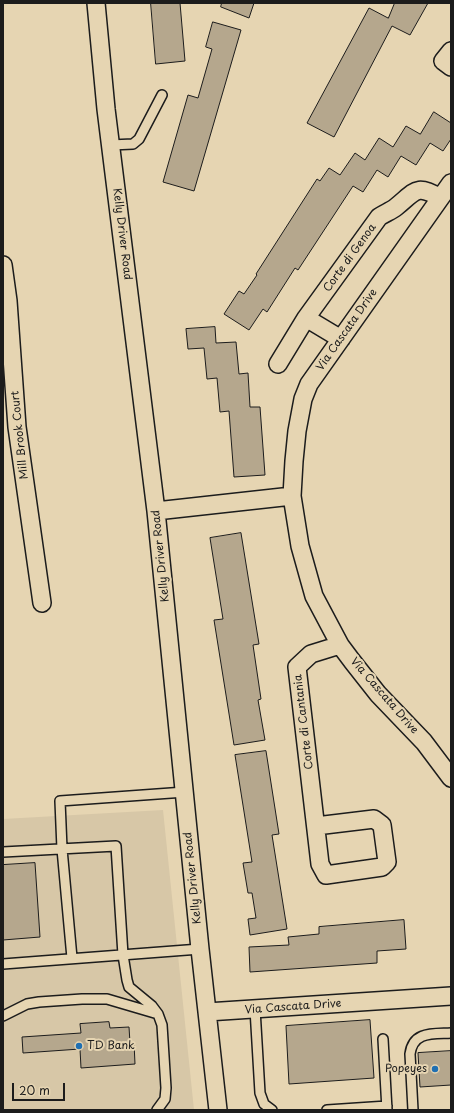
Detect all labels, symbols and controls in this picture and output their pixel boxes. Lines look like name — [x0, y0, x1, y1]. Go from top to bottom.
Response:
street label: Kelly Driver Road — [110, 187, 134, 281]
street label: Corte di Genoa — [321, 221, 379, 295]
street label: Via Cascata Drive — [314, 287, 380, 373]
street label: Mill Brook Court — [9, 390, 31, 480]
street label: Kelly Driver Road — [150, 509, 172, 603]
street label: Via Cascata Drive — [347, 655, 421, 737]
street label: Corte di Cantania — [292, 674, 316, 770]
street label: Kelly Driver Road — [182, 831, 204, 925]
street label: Via Cascata Drive — [244, 997, 342, 1017]
place label: TD Bank — [87, 1039, 135, 1053]
marker: TD Bank — [74, 1041, 84, 1051]
place label: Popeyes — [385, 1062, 427, 1076]
marker: Popeyes — [430, 1064, 440, 1074]
scale bar — [14, 1075, 67, 1101]
text: 20 m — [19, 1081, 50, 1099]

